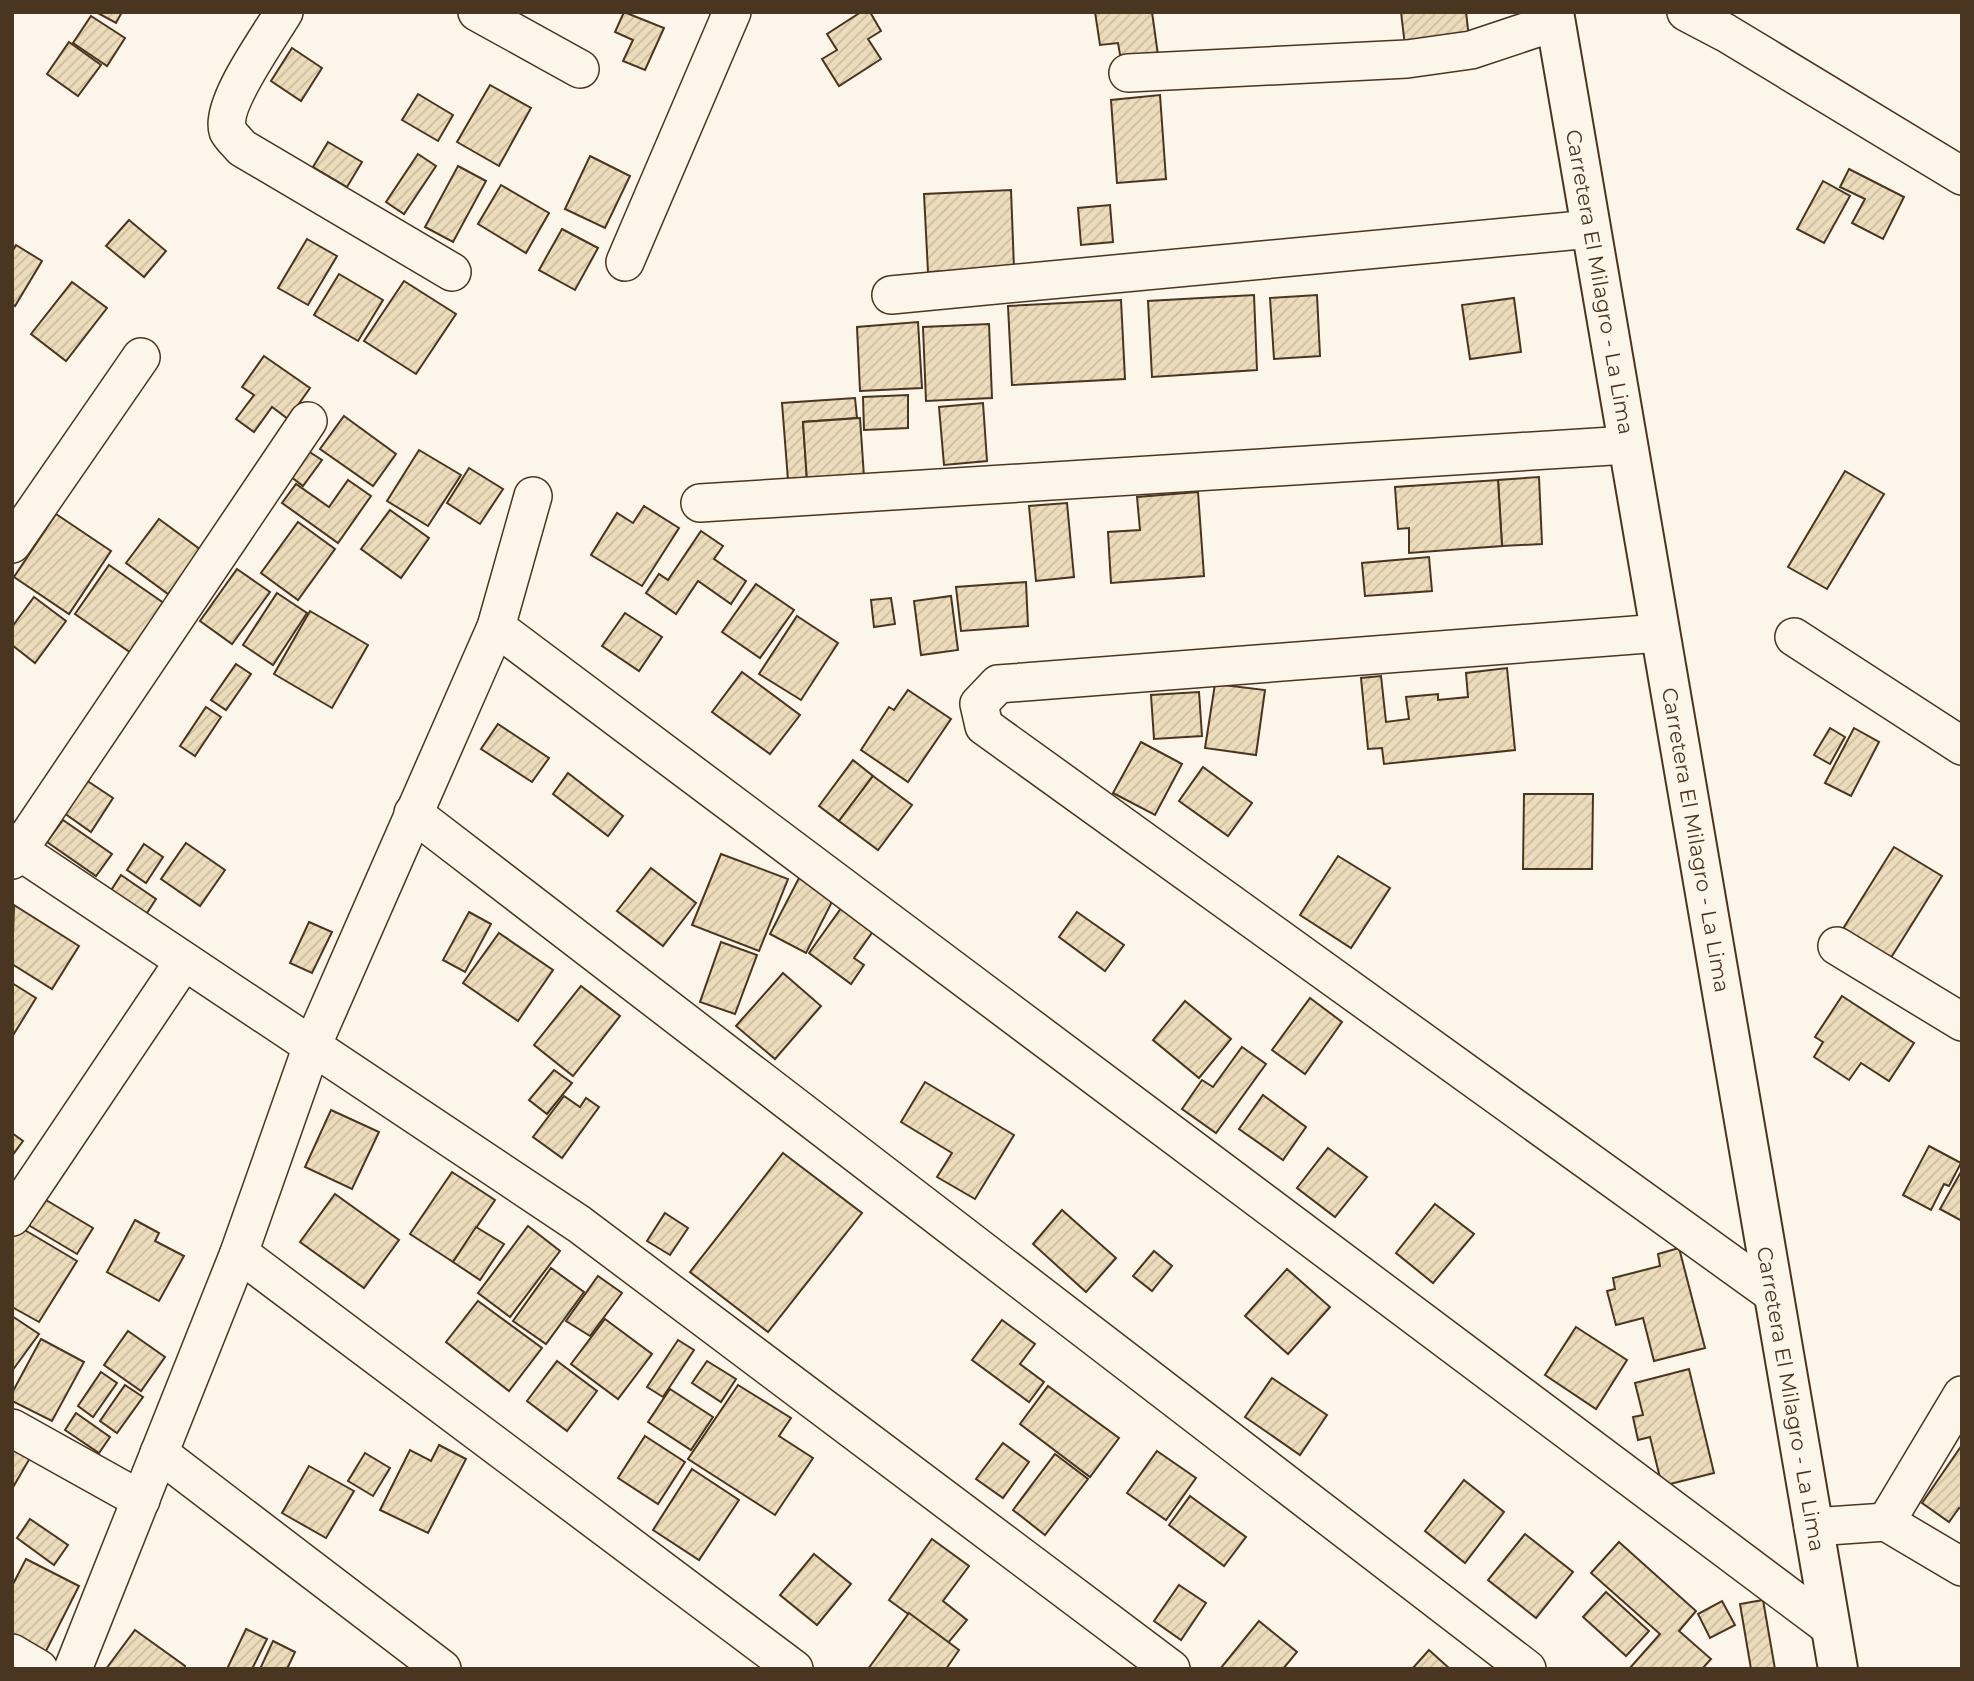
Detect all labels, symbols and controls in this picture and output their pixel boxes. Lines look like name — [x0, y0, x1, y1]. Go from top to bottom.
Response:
street label: Carretera El Milagro - La Lima — [1561, 128, 1639, 436]
street label: Carretera El Milagro - La Lima — [1657, 686, 1735, 994]
street label: Carretera El Milagro - La Lima — [1752, 1245, 1830, 1553]

